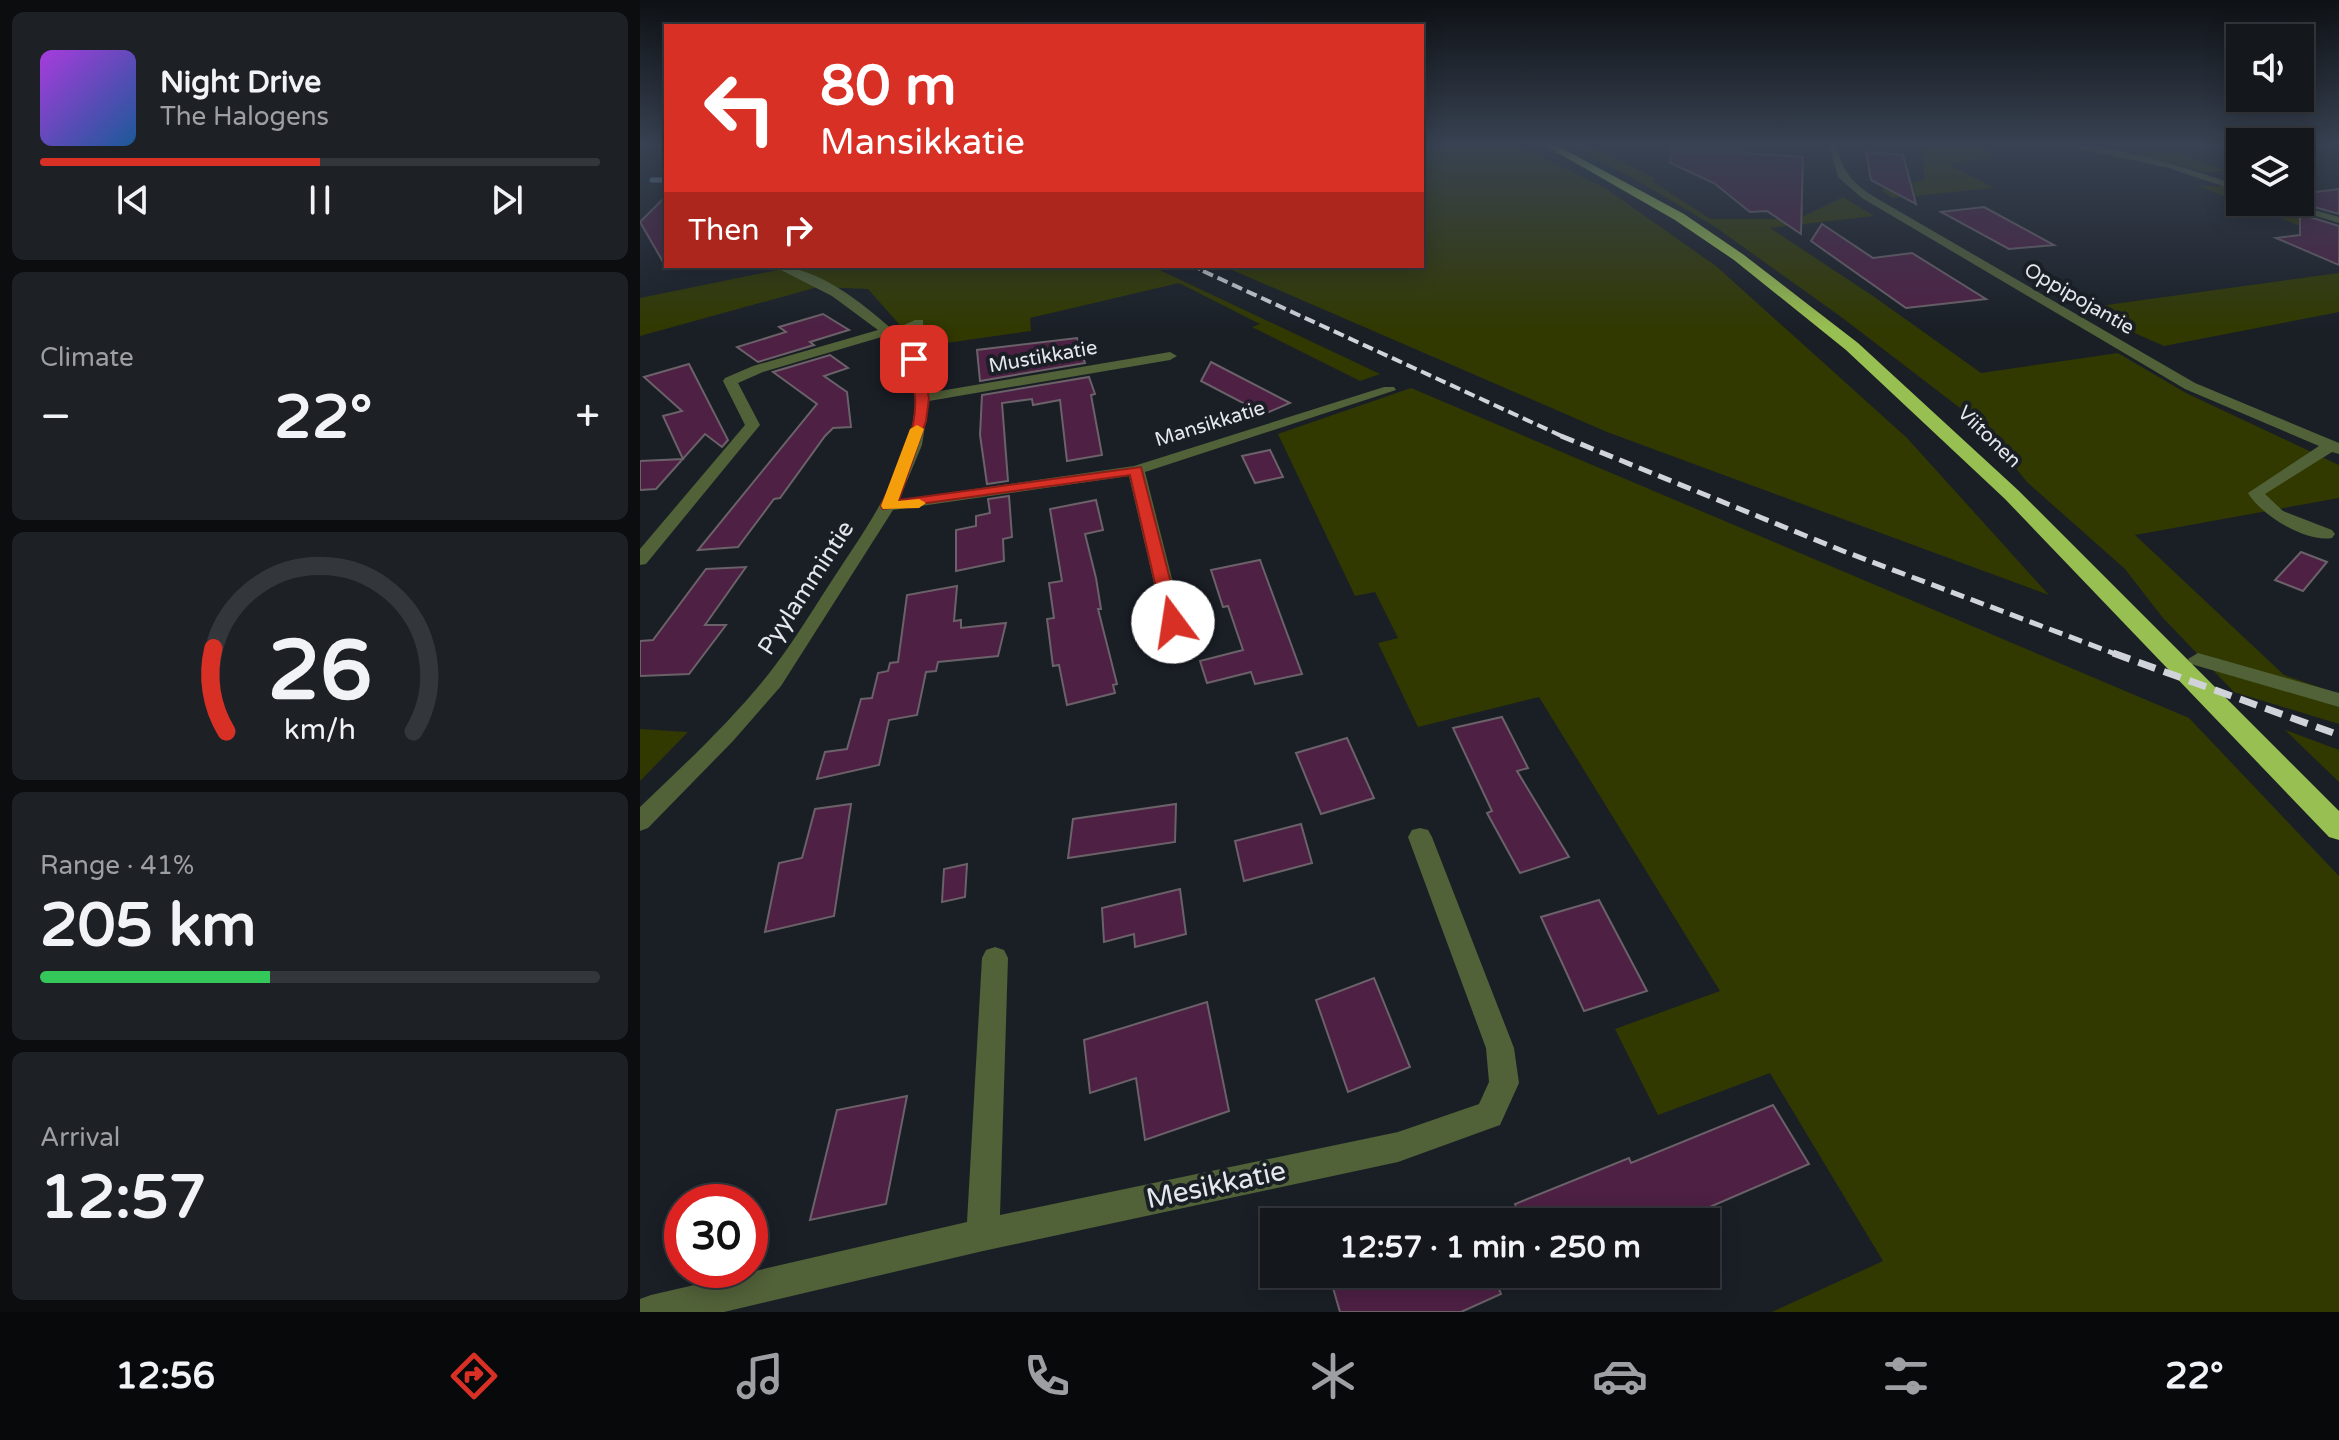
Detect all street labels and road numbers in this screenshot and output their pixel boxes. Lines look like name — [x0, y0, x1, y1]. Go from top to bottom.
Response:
street label: Oppipojantie — [2020, 258, 2138, 340]
street label: Mustikkatie — [987, 336, 1099, 378]
street label: Mansikkatie — [1152, 396, 1268, 452]
street label: Viitonen — [1952, 401, 2026, 473]
street label: Pyylammintie — [752, 515, 860, 661]
street label: Mesikkatie — [1143, 1154, 1289, 1216]

